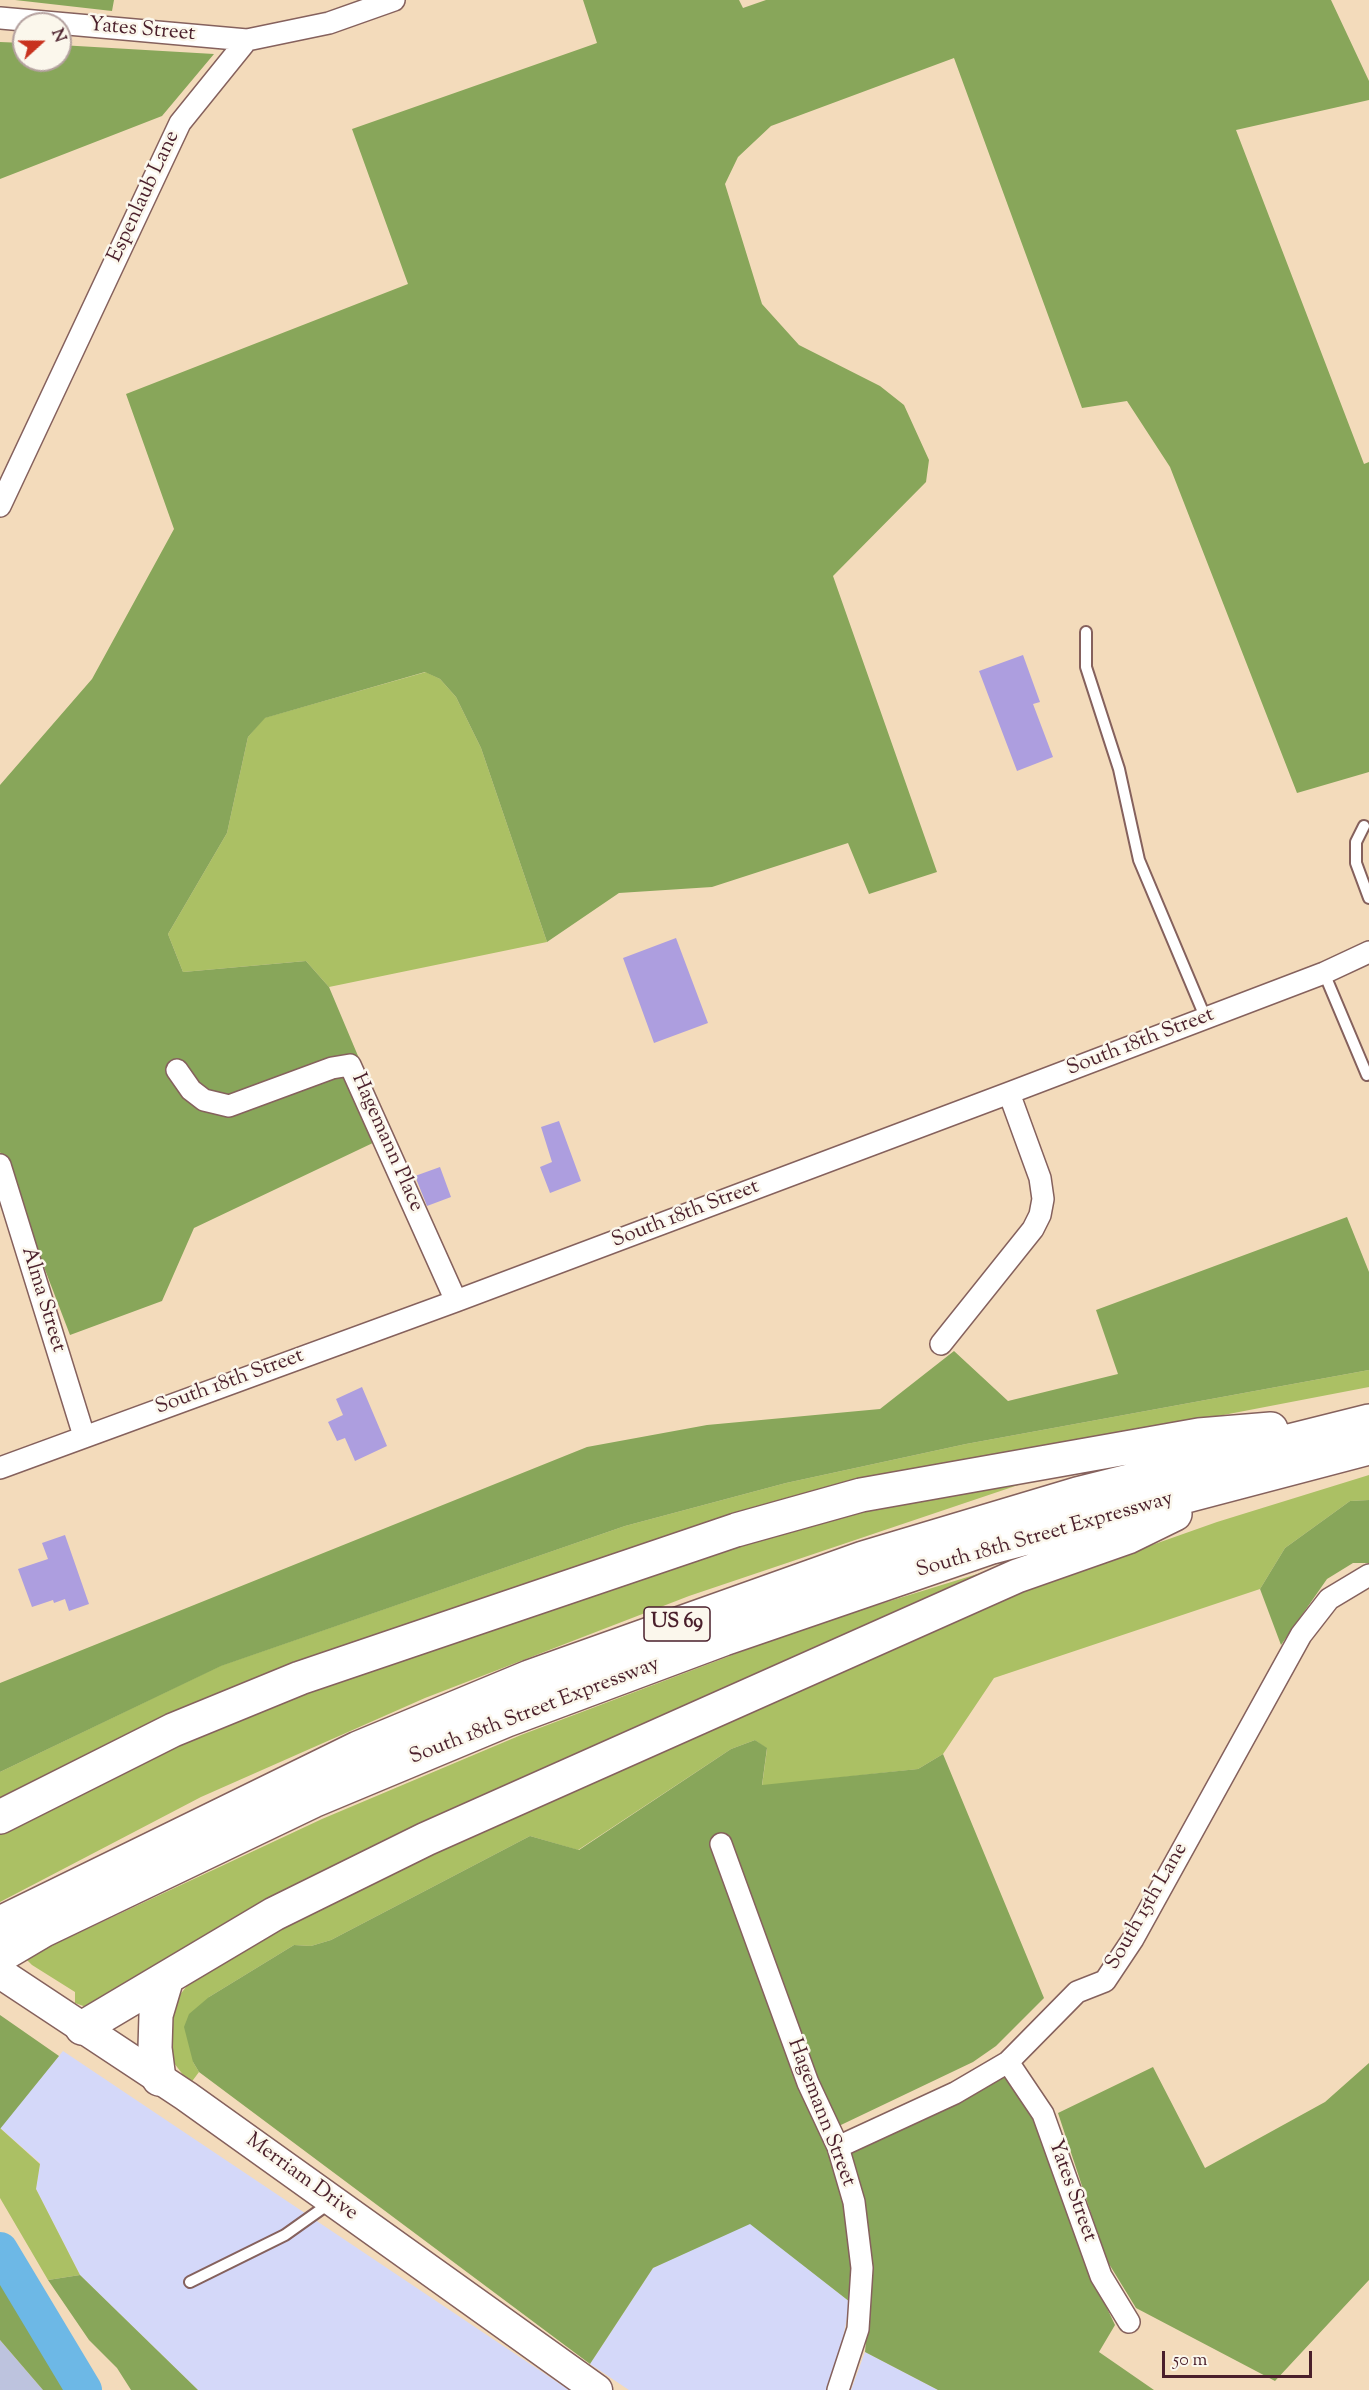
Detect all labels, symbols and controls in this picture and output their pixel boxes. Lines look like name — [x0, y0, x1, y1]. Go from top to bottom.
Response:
north arrow — [12, 12, 72, 72]
street label: Yates Street — [88, 14, 196, 48]
text: N — [44, 26, 70, 46]
street label: Espenlaub Lane — [104, 127, 186, 267]
street label: South 18th Street — [1064, 1003, 1218, 1083]
street label: Hagemann Place — [344, 1070, 428, 1216]
street label: South 18th Street — [609, 1175, 763, 1255]
street label: Alma Street — [14, 1244, 70, 1356]
street label: South 18th Street — [152, 1344, 308, 1422]
street label: South 18th Street Expressway — [914, 1487, 1176, 1585]
road number: US 69 — [644, 1607, 710, 1641]
street label: South 18th Street Expressway — [406, 1653, 664, 1771]
street label: South 15th Lane — [1101, 1839, 1195, 1975]
street label: Hagemann Street — [780, 2035, 860, 2191]
street label: Merriam Drive — [240, 2129, 362, 2227]
street label: Yates Street — [1041, 2136, 1101, 2246]
scale bar — [1165, 2339, 1315, 2377]
text: 50 m — [1173, 2348, 1207, 2374]

